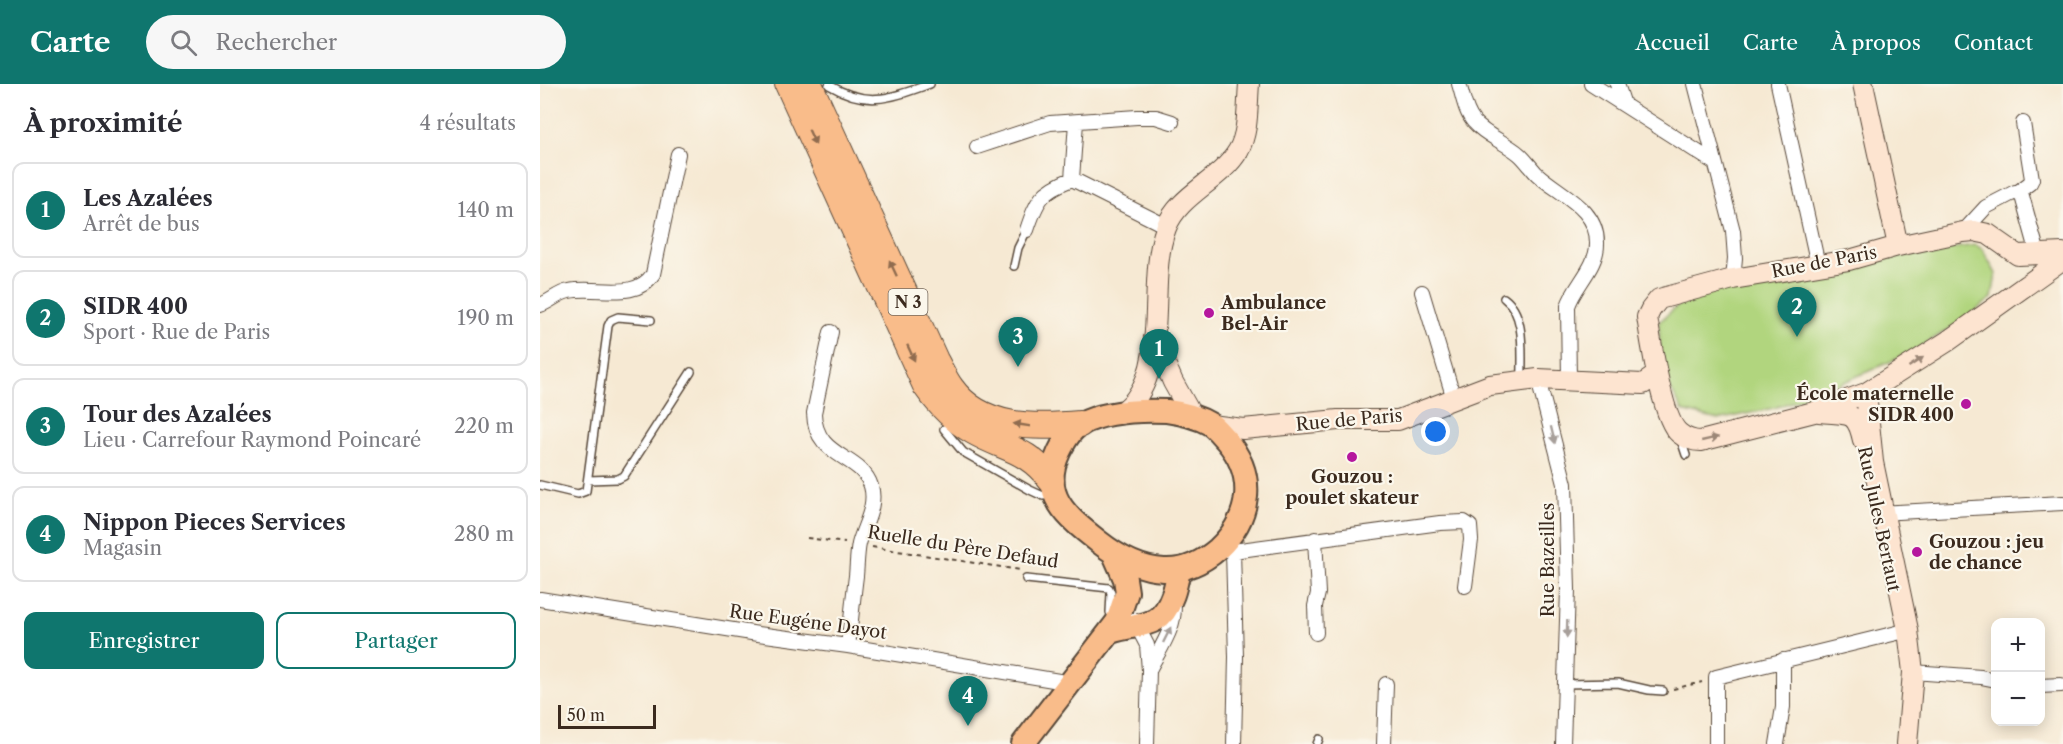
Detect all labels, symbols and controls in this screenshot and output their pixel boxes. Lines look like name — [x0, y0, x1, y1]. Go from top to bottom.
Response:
search box — [146, 15, 566, 69]
text: Carte — [30, 25, 110, 59]
icon: search — [167, 26, 200, 59]
text: Rechercher — [215, 29, 337, 56]
text: Accueil — [1635, 30, 1710, 55]
text: Carte — [1743, 30, 1798, 55]
text: À propos — [1831, 30, 1921, 55]
text: Contact — [1954, 30, 2033, 55]
text: À proximité — [24, 107, 183, 139]
text: 4 résultats — [419, 111, 516, 135]
one-way arrow — [807, 129, 817, 147]
text: Les Azalées — [83, 185, 213, 212]
text: 1 — [41, 198, 50, 222]
text: 140 m — [457, 198, 514, 222]
text: Arrêt de bus — [83, 212, 200, 236]
street label: Rue de Paris — [1769, 241, 1879, 283]
one-way arrow — [888, 260, 897, 277]
pin: 2 — [1778, 288, 1816, 337]
road number: N 3 — [888, 289, 928, 315]
place label: Ambulance Bel-Air — [1220, 292, 1327, 335]
text: SIDR 400 — [83, 293, 188, 320]
text: 2 — [40, 306, 51, 330]
text: 190 m — [457, 306, 514, 330]
marker: Ambulance Bel-Air — [1202, 306, 1216, 320]
pin: 3 — [998, 318, 1038, 367]
text: Sport · Rue de Paris — [83, 320, 270, 344]
pin: 1 — [1140, 330, 1178, 379]
one-way arrow — [906, 344, 915, 361]
one-way arrow — [1908, 357, 1924, 368]
place label: École maternelle SIDR 400 — [1796, 382, 1954, 426]
marker: École maternelle SIDR 400 — [1959, 397, 1973, 411]
text: Tour des Azalées — [83, 401, 272, 428]
street label: Rue de Paris — [1295, 404, 1403, 436]
text: 3 — [40, 414, 51, 438]
text: 220 m — [454, 414, 514, 438]
your location — [1421, 417, 1450, 446]
one-way arrow — [1012, 421, 1031, 430]
one-way arrow — [1549, 426, 1559, 444]
text: Lieu · Carrefour Raymond Poincaré — [83, 428, 421, 452]
one-way arrow — [1701, 433, 1719, 443]
street label: Rue Jules Bertaut — [1853, 444, 1905, 594]
marker: Gouzou : poulet skateur — [1345, 450, 1359, 464]
place label: Gouzou : poulet skateur — [1285, 466, 1419, 509]
street label: Rue Bazeilles — [1537, 503, 1559, 617]
text: Nippon Pieces Services — [83, 509, 346, 536]
street label: Ruelle du Père Defaud — [866, 521, 1060, 573]
text: 4 — [40, 522, 51, 546]
text: 280 m — [454, 522, 514, 546]
place label: Gouzou : jeu de chance — [1929, 531, 2044, 574]
text: Magasin — [83, 536, 162, 560]
marker: Gouzou : jeu de chance — [1910, 545, 1924, 559]
street label: Rue Eugéne Dayot — [728, 600, 889, 644]
button: Enregistrer — [24, 612, 264, 669]
button: Partager — [276, 612, 516, 669]
map controls — [1991, 618, 2045, 726]
button: + — [1991, 618, 2045, 672]
one-way arrow — [1562, 619, 1571, 638]
one-way arrow — [1162, 626, 1171, 643]
button: − — [1991, 672, 2045, 726]
pin: 4 — [948, 676, 988, 726]
scale bar — [558, 702, 656, 730]
text: 50 m — [567, 705, 605, 725]

